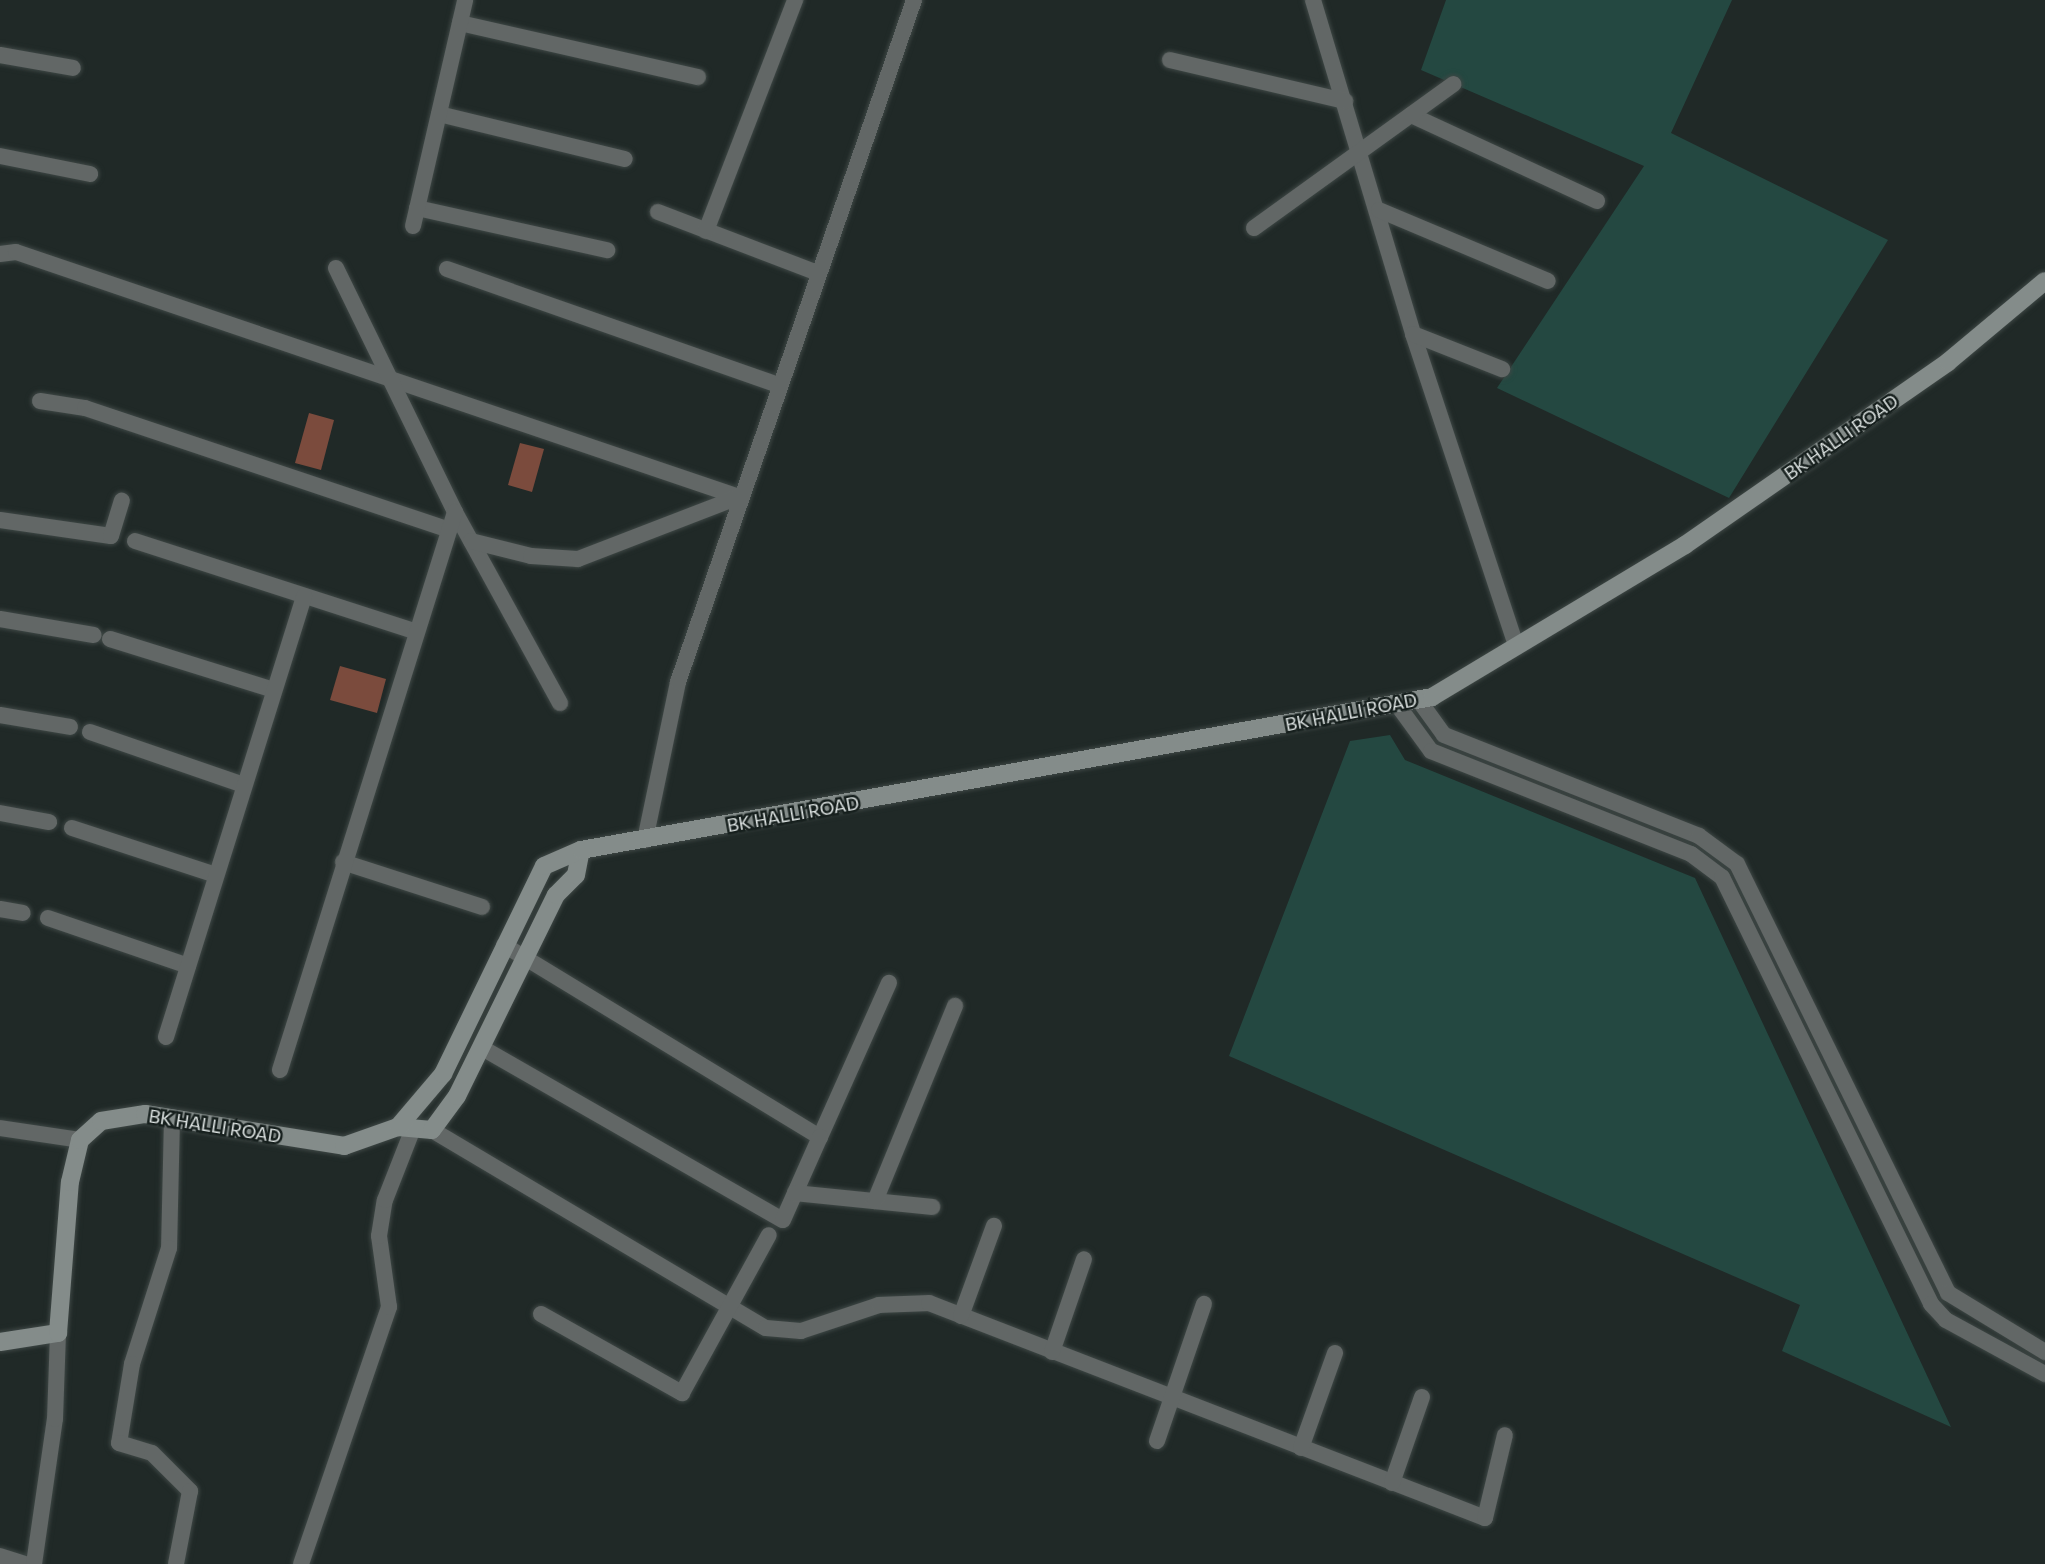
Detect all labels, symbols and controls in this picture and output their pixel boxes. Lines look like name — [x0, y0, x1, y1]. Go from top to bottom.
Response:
street label: BK HALLI ROAD — [1780, 390, 1902, 484]
street label: BK HALLI ROAD — [1283, 689, 1419, 735]
street label: BK HALLI ROAD — [725, 792, 861, 836]
street label: BK HALLI ROAD — [147, 1105, 283, 1147]

